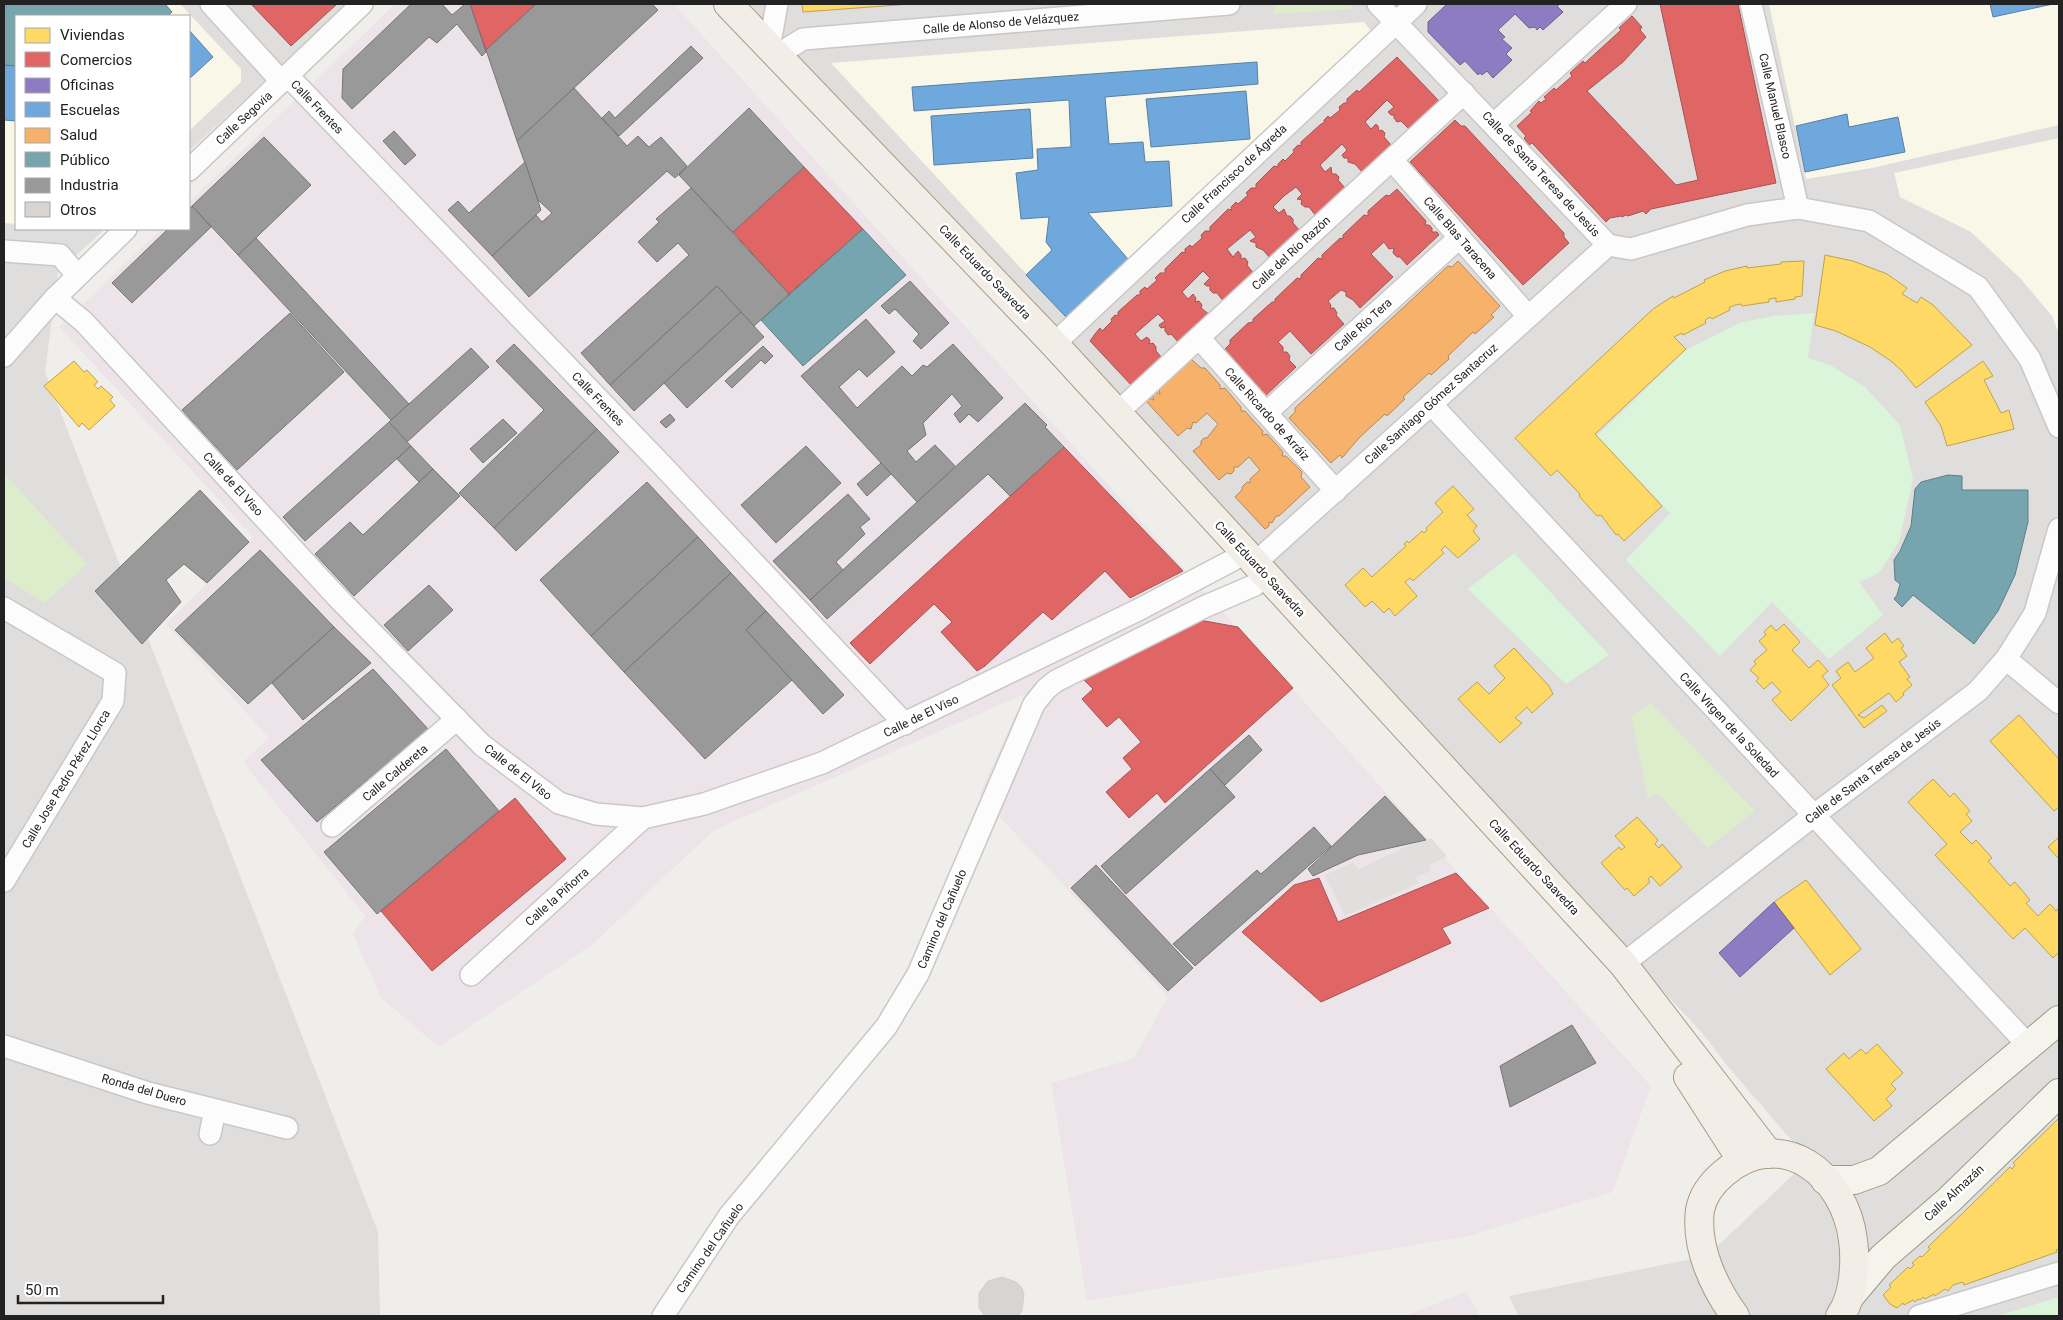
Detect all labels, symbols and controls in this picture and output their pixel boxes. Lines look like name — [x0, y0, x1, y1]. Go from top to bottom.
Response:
street label: Calle de Alonso de Velázquez — [922, 9, 1080, 37]
legend — [15, 15, 190, 230]
text: Viviendas — [60, 26, 125, 44]
text: Comercios — [60, 51, 132, 69]
street label: Calle Manuel Blasco — [1756, 52, 1794, 160]
text: Oficinas — [60, 76, 114, 94]
street label: Calle Frentes — [288, 77, 346, 137]
street label: Calle Segovia — [213, 88, 275, 148]
text: Escuelas — [60, 101, 120, 119]
street label: Calle de Santa Teresa de Jesús — [1479, 108, 1603, 240]
street label: Calle Francisco de Ágreda — [1178, 121, 1290, 226]
text: Salud — [60, 126, 97, 144]
text: Público — [60, 151, 110, 169]
text: Industria — [60, 176, 119, 194]
street label: Calle Blas Taracena — [1420, 194, 1500, 282]
text: Otros — [60, 201, 96, 219]
street label: Calle del Río Razón — [1249, 213, 1333, 293]
street label: Calle Eduardo Saavedra — [936, 222, 1034, 322]
street label: Calle Río Tera — [1331, 295, 1395, 355]
street label: Calle Santiago Gómez Santacruz — [1362, 340, 1500, 467]
street label: Calle Ricardo de Arráiz — [1222, 365, 1313, 463]
street label: Calle Frentes — [569, 369, 627, 429]
street label: Calle de El Viso — [200, 449, 266, 519]
street label: Calle Eduardo Saavedra — [1212, 518, 1308, 620]
street label: Calle Virgen de la Soledad — [1677, 670, 1781, 780]
street label: Calle de El Viso — [881, 692, 961, 740]
street label: Calle Jose Pedro Pérez Llorca — [19, 707, 113, 851]
street label: Calle de Santa Teresa de Jesús — [1802, 715, 1944, 827]
street label: Calle de El Viso — [481, 741, 555, 803]
street label: Calle Caldereta — [360, 742, 430, 804]
street label: Calle Eduardo Saavedra — [1486, 816, 1582, 918]
street label: Calle la Piñorra — [522, 865, 592, 929]
street label: Camino del Cañuelo — [915, 867, 969, 971]
street label: Ronda del Duero — [100, 1071, 188, 1109]
street label: Calle Almazán — [1921, 1162, 1987, 1224]
street label: Camino del Cañuelo — [674, 1200, 746, 1296]
scale bar — [18, 1272, 162, 1304]
text: 50 m — [25, 1281, 59, 1299]

